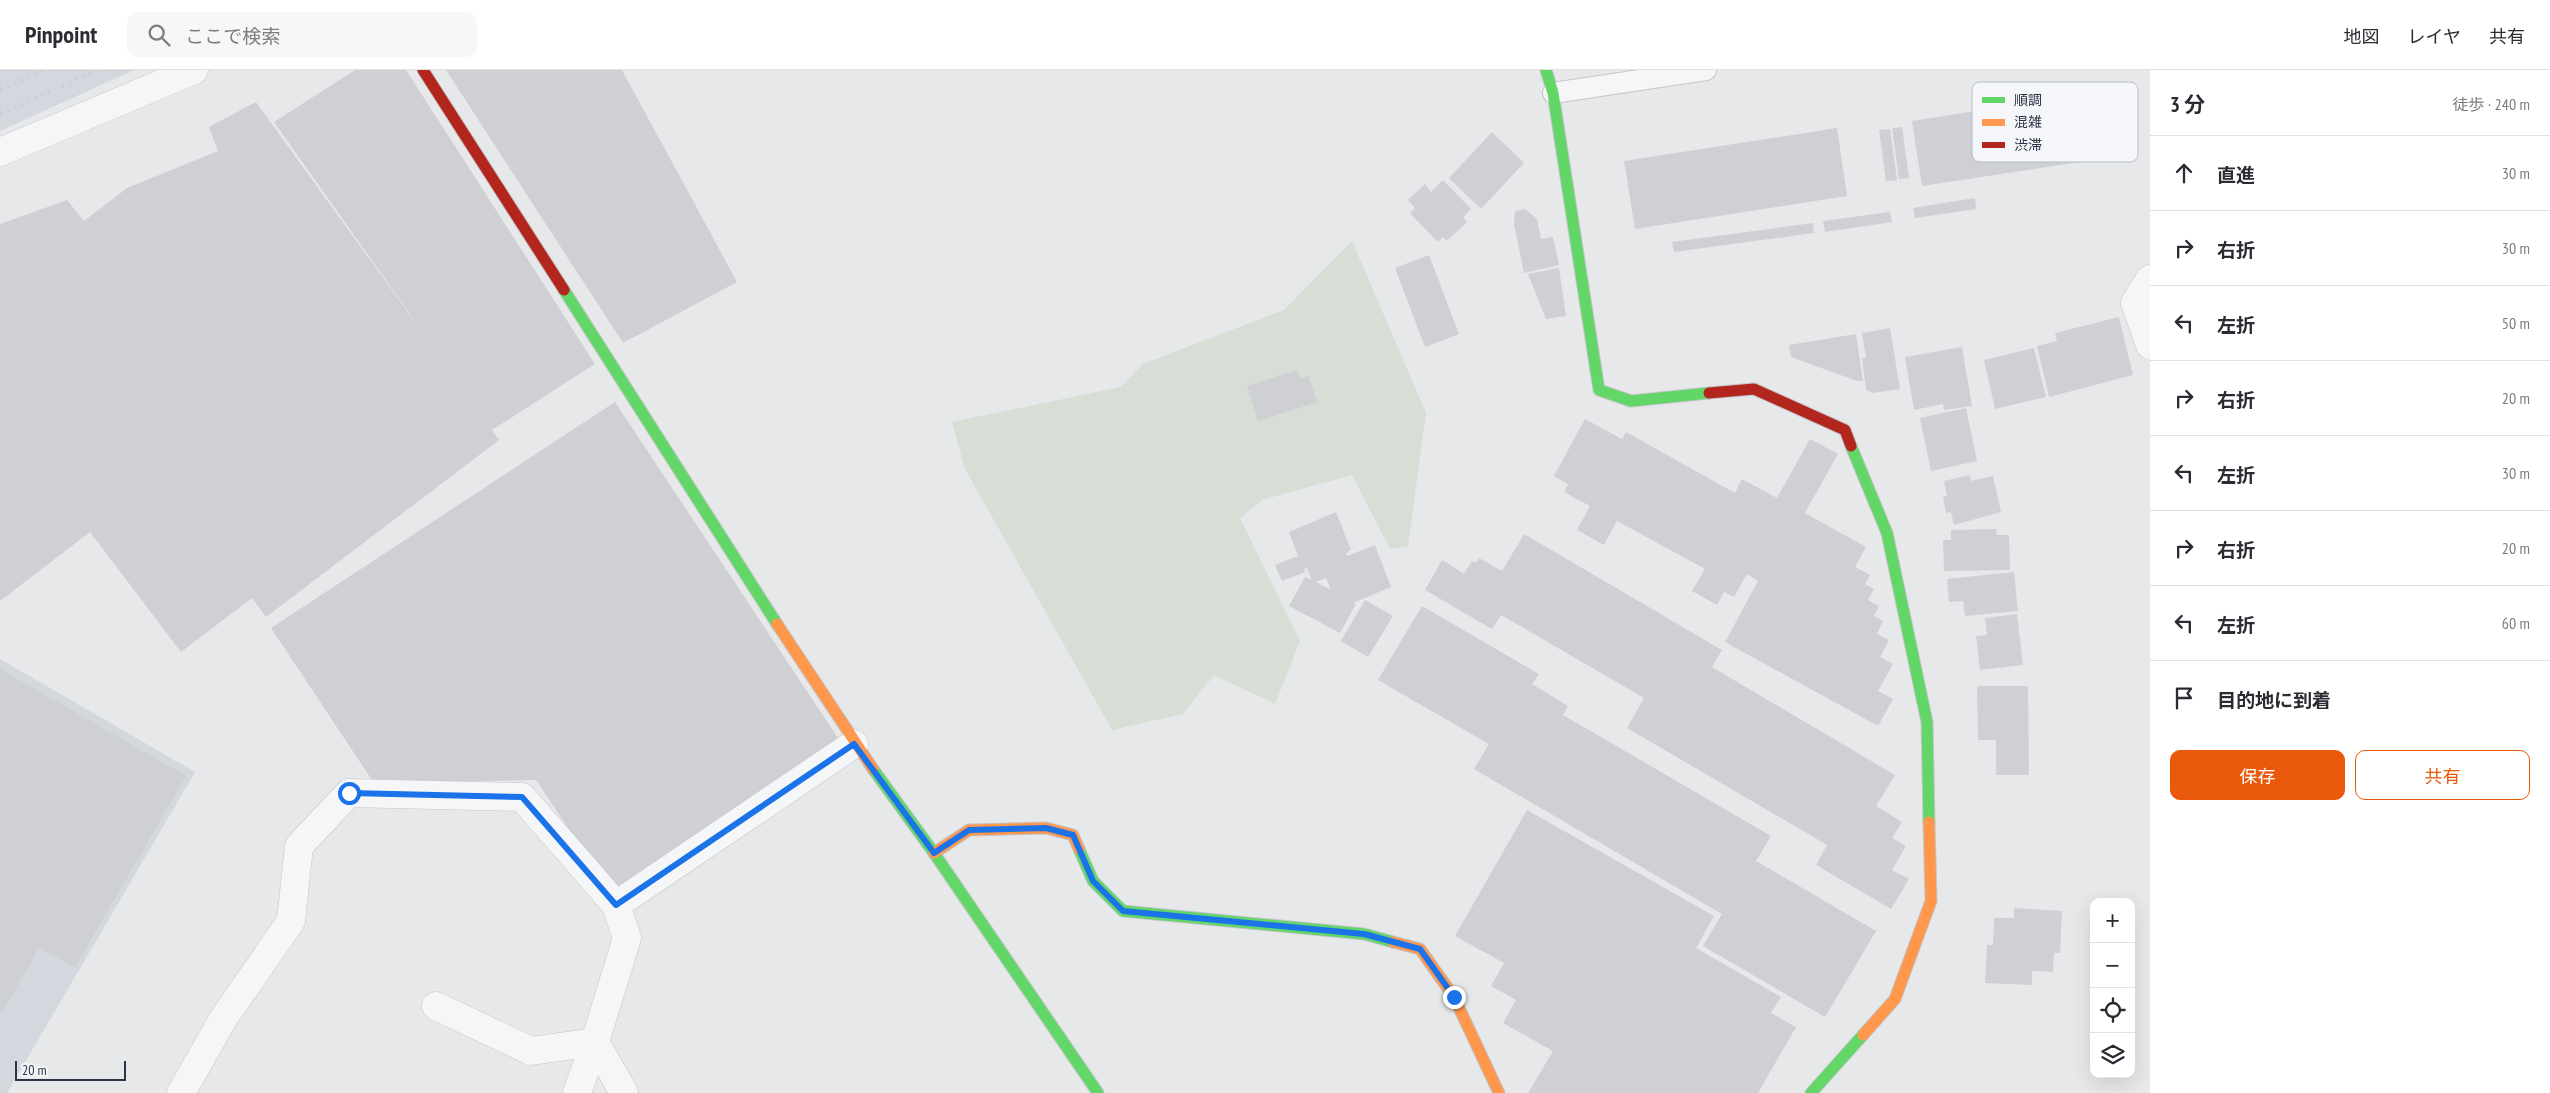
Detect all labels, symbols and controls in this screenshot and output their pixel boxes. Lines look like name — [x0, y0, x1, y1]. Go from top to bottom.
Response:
search box — [127, 12, 477, 57]
text: Pinpoint — [25, 19, 97, 50]
icon: search — [145, 21, 173, 49]
text: ここで検索 — [185, 24, 280, 48]
text: 地図 — [2344, 25, 2380, 48]
text: レイヤ — [2408, 25, 2461, 48]
text: 共有 — [2489, 25, 2525, 48]
legend — [1972, 82, 2138, 162]
text: 順調 — [2014, 91, 2042, 109]
text: 3 分 — [2170, 91, 2205, 118]
text: 徒歩 · 240 m — [2452, 94, 2530, 114]
text: 混雑 — [2014, 113, 2042, 131]
text: 渋滞 — [2014, 136, 2042, 154]
icon: ahead — [2170, 159, 2198, 187]
text: 直進 — [2217, 163, 2255, 187]
text: 30 m — [2502, 163, 2530, 183]
icon: right — [2170, 234, 2198, 262]
text: 右折 — [2217, 238, 2255, 262]
text: 30 m — [2502, 238, 2530, 258]
icon: left — [2170, 309, 2198, 337]
text: 左折 — [2217, 313, 2255, 337]
text: 50 m — [2502, 313, 2530, 333]
icon: right — [2170, 384, 2198, 412]
text: 右折 — [2217, 388, 2255, 412]
text: 20 m — [2502, 388, 2530, 408]
icon: left — [2170, 459, 2198, 487]
text: 左折 — [2217, 463, 2255, 487]
text: 30 m — [2502, 463, 2530, 483]
icon: right — [2170, 534, 2198, 562]
text: 右折 — [2217, 538, 2255, 562]
text: 20 m — [2502, 538, 2530, 558]
icon: left — [2170, 609, 2198, 637]
text: 左折 — [2217, 613, 2255, 637]
text: 60 m — [2502, 613, 2530, 633]
icon: arrive — [2170, 684, 2198, 712]
text: 目的地に到着 — [2217, 688, 2331, 712]
button: 保存 — [2170, 750, 2345, 800]
button: 共有 — [2355, 750, 2530, 800]
route start — [338, 782, 361, 805]
map controls — [2090, 898, 2135, 1078]
button: + — [2090, 898, 2135, 943]
button: − — [2090, 943, 2135, 988]
route end — [1443, 986, 1466, 1009]
button: locate — [2090, 988, 2135, 1033]
button: layers — [2090, 1033, 2135, 1078]
scale bar — [15, 1058, 126, 1081]
text: 20 m — [22, 1061, 47, 1079]

